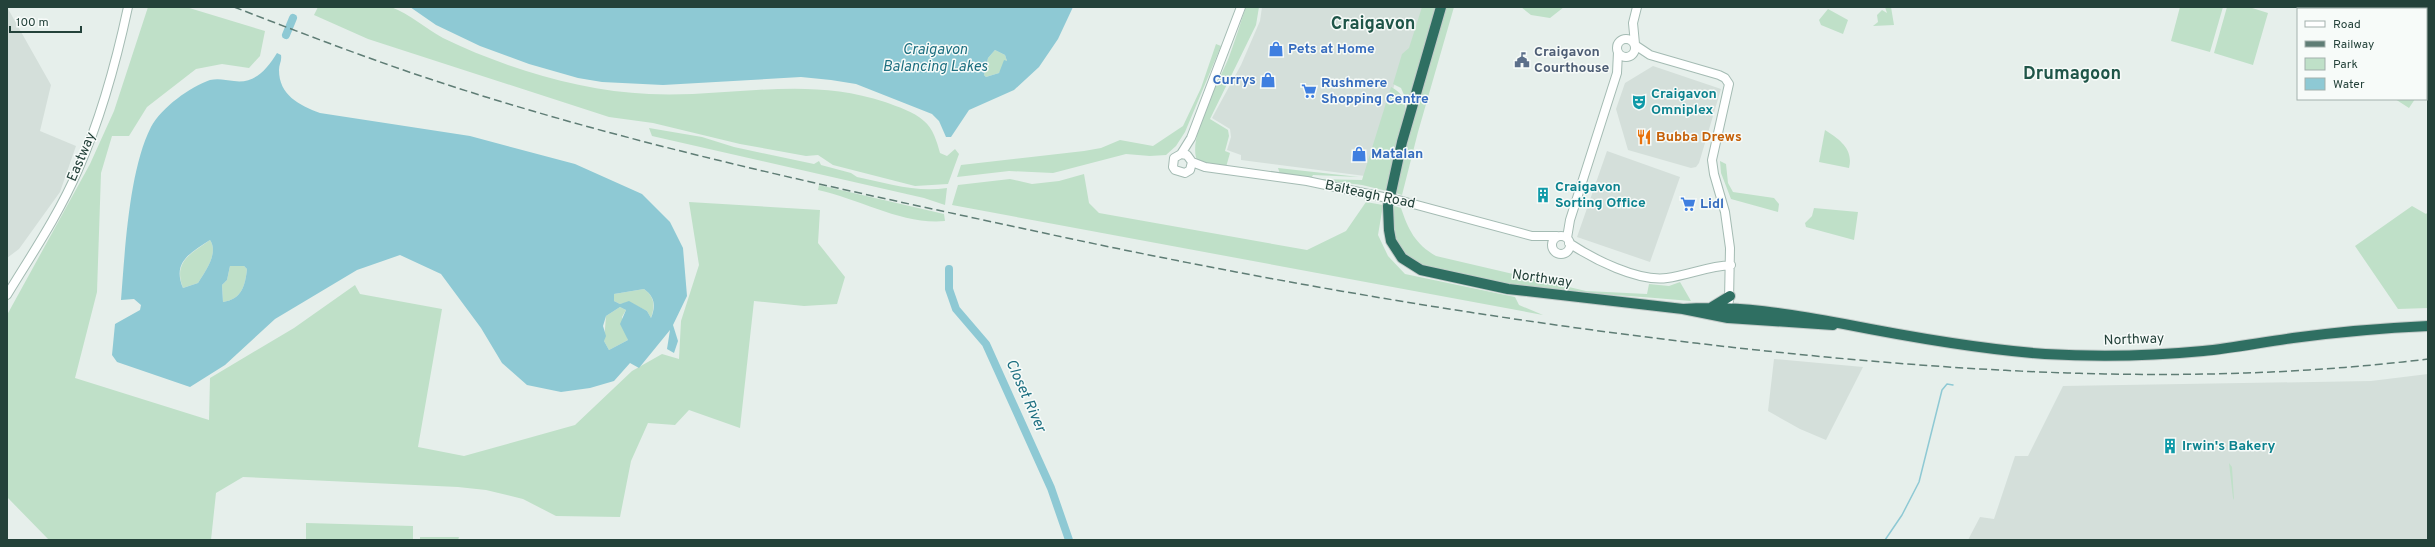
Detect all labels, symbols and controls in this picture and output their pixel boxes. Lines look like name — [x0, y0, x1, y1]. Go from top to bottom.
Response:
scale bar — [10, 8, 81, 34]
legend — [2297, 8, 2427, 100]
district label: Craigavon — [1331, 13, 1415, 36]
text: 100 m — [16, 15, 49, 31]
text: Road — [2333, 17, 2361, 33]
text: Railway — [2333, 37, 2374, 53]
shop icon: Pets at Home — [1267, 40, 1285, 58]
water label: Craigavon Balancing Lakes — [883, 41, 988, 77]
place label: Pets at Home — [1288, 41, 1375, 58]
place label: Craigavon Courthouse — [1534, 44, 1610, 77]
public building icon: Craigavon Courthouse — [1513, 51, 1531, 69]
text: Park — [2333, 57, 2358, 73]
district label: Drumagoon — [2023, 63, 2121, 86]
shop icon: Currys — [1259, 71, 1277, 89]
place label: Currys — [1213, 72, 1256, 89]
place label: Rushmere Shopping Centre — [1321, 75, 1429, 108]
text: Water — [2333, 77, 2365, 93]
supermarket icon: Rushmere Shopping Centre — [1300, 82, 1318, 100]
place label: Craigavon Omniplex — [1651, 86, 1717, 119]
theatre icon: Craigavon Omniplex — [1630, 93, 1648, 111]
restaurant icon: Bubba Drews — [1635, 128, 1653, 146]
place label: Bubba Drews — [1656, 129, 1742, 146]
street label: Eastway — [64, 130, 100, 184]
shop icon: Matalan — [1350, 145, 1368, 163]
place label: Matalan — [1371, 146, 1423, 163]
street label: Balteagh Road — [1323, 177, 1417, 213]
place label: Craigavon Sorting Office — [1555, 179, 1646, 212]
building icon: Craigavon Sorting Office — [1534, 186, 1552, 204]
supermarket icon: Lidl — [1679, 195, 1697, 213]
place label: Lidl — [1700, 196, 1724, 213]
street label: Northway — [1511, 266, 1573, 292]
street label: Northway — [2103, 330, 2165, 350]
water label: Closet River — [1000, 357, 1050, 437]
building icon: Irwin's Bakery — [2161, 437, 2179, 455]
place label: Irwin's Bakery — [2182, 438, 2275, 455]

